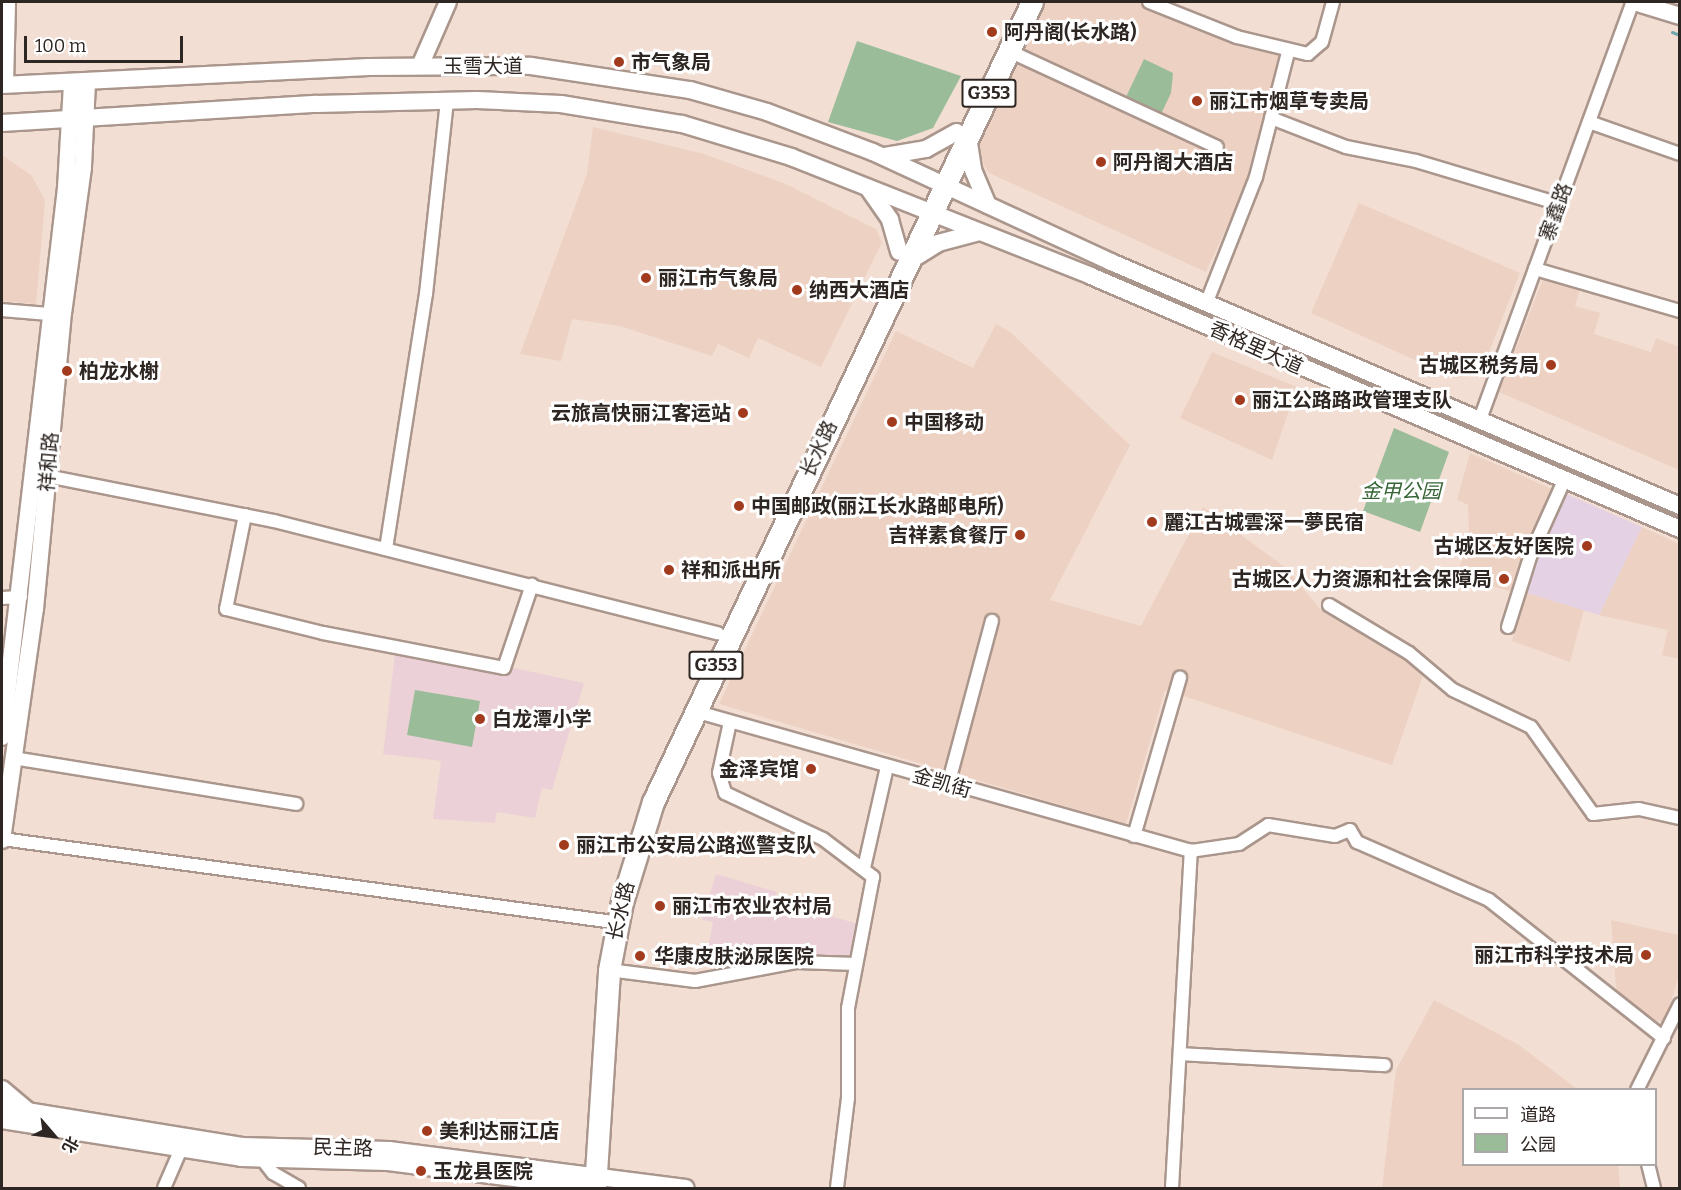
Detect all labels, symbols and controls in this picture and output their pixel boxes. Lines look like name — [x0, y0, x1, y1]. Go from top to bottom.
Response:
place label: 阿丹阁(长水路) — [1004, 20, 1137, 44]
scale bar — [27, 24, 186, 62]
marker: 阿丹阁(长水路) — [985, 25, 999, 39]
text: 100 m — [35, 35, 86, 57]
place label: 市气象局 — [631, 50, 711, 74]
street label: 玉雪大道 — [443, 54, 523, 78]
marker: 市气象局 — [612, 55, 626, 69]
road number: G353 — [960, 78, 1018, 108]
place label: 丽江市烟草专卖局 — [1209, 89, 1369, 113]
marker: 丽江市烟草专卖局 — [1190, 94, 1204, 108]
place label: 阿丹阁大酒店 — [1113, 150, 1233, 174]
marker: 阿丹阁大酒店 — [1094, 155, 1108, 169]
street label: 寨鑫路 — [1534, 180, 1578, 244]
place label: 丽江市气象局 — [658, 266, 778, 290]
marker: 丽江市气象局 — [639, 271, 653, 285]
place label: 纳西大酒店 — [809, 278, 909, 302]
marker: 纳西大酒店 — [790, 283, 804, 297]
street label: 香格里大道 — [1205, 317, 1307, 379]
place label: 古城区税务局 — [1419, 353, 1539, 377]
marker: 古城区税务局 — [1544, 358, 1558, 372]
place label: 柏龙水榭 — [79, 359, 159, 383]
marker: 柏龙水榭 — [60, 364, 74, 378]
place label: 丽江公路路政管理支队 — [1252, 388, 1452, 412]
marker: 丽江公路路政管理支队 — [1233, 393, 1247, 407]
place label: 云旅高快丽江客运站 — [551, 401, 731, 425]
marker: 云旅高快丽江客运站 — [736, 406, 750, 420]
place label: 中国移动 — [904, 410, 984, 434]
marker: 中国移动 — [885, 415, 899, 429]
street label: 长水路 — [795, 417, 843, 481]
street label: 祥和路 — [34, 431, 64, 493]
park label: 金甲公园 — [1361, 479, 1441, 503]
place label: 中国邮政(丽江长水路邮电所) — [751, 494, 1004, 518]
marker: 中国邮政(丽江长水路邮电所) — [732, 499, 746, 513]
place label: 麗江古城雲深一夢民宿 — [1164, 510, 1364, 534]
marker: 麗江古城雲深一夢民宿 — [1145, 515, 1159, 529]
place label: 吉祥素食餐厅 — [888, 523, 1008, 547]
marker: 吉祥素食餐厅 — [1013, 528, 1027, 542]
place label: 古城区友好医院 — [1434, 534, 1574, 558]
marker: 古城区友好医院 — [1578, 537, 1596, 555]
place label: 祥和派出所 — [681, 558, 781, 582]
marker: 祥和派出所 — [662, 563, 676, 577]
place label: 古城区人力资源和社会保障局 — [1232, 567, 1492, 591]
marker: 古城区人力资源和社会保障局 — [1497, 572, 1511, 586]
road number: G353 — [688, 650, 744, 680]
place label: 白龙潭小学 — [492, 707, 592, 731]
marker: 白龙潭小学 — [473, 712, 487, 726]
place label: 金泽宾馆 — [719, 757, 799, 781]
marker: 金泽宾馆 — [804, 762, 818, 776]
street label: 金凯街 — [910, 763, 974, 803]
place label: 丽江市公安局公路巡警支队 — [576, 833, 816, 857]
marker: 丽江市公安局公路巡警支队 — [557, 838, 571, 852]
street label: 长水路 — [603, 879, 639, 943]
place label: 丽江市农业农村局 — [672, 894, 832, 918]
marker: 丽江市农业农村局 — [653, 899, 667, 913]
place label: 丽江市科学技术局 — [1474, 943, 1634, 967]
place label: 华康皮肤泌尿医院 — [654, 944, 814, 968]
marker: 华康皮肤泌尿医院 — [631, 947, 649, 965]
marker: 丽江市科学技术局 — [1639, 948, 1653, 962]
legend — [1462, 1088, 1657, 1166]
text: 道路 — [1520, 1104, 1556, 1126]
north arrow — [24, 1106, 84, 1166]
place label: 美利达丽江店 — [439, 1119, 559, 1143]
marker: 美利达丽江店 — [420, 1124, 434, 1138]
text: 北 — [58, 1133, 82, 1156]
text: 公园 — [1520, 1134, 1556, 1156]
street label: 民主路 — [313, 1135, 373, 1161]
place label: 玉龙县医院 — [433, 1159, 533, 1183]
marker: 玉龙县医院 — [414, 1164, 428, 1178]

